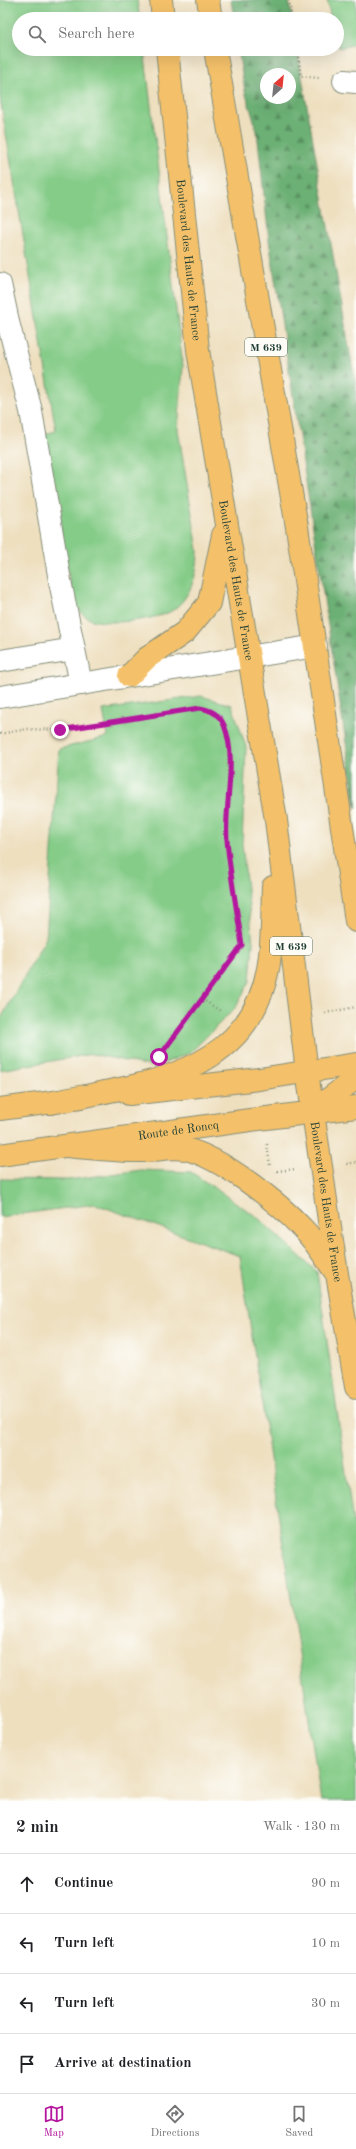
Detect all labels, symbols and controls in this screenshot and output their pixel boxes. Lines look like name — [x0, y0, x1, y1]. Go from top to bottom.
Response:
search box — [12, 12, 344, 56]
icon: search — [26, 23, 48, 45]
text: Search here — [58, 27, 135, 42]
north arrow — [260, 68, 296, 104]
street label: Boulevard des Hauts de France — [173, 179, 202, 342]
road number: M 639 — [245, 338, 287, 356]
street label: Boulevard des Hauts de France — [216, 499, 255, 662]
route end — [51, 721, 69, 739]
road number: M 639 — [270, 937, 312, 955]
route start — [150, 1048, 168, 1066]
street label: Route de Roncq — [137, 1119, 220, 1143]
street label: Boulevard des Hauts de France — [307, 1121, 343, 1284]
text: 2 min — [16, 1819, 59, 1836]
text: Walk · 130 m — [263, 1820, 340, 1833]
icon: ahead — [16, 1873, 38, 1895]
text: Continue — [54, 1876, 113, 1891]
text: 90 m — [311, 1877, 340, 1890]
icon: left — [16, 1933, 38, 1955]
text: Turn left — [54, 1936, 114, 1951]
text: 10 m — [311, 1937, 340, 1950]
icon: left — [16, 1993, 38, 2015]
text: Turn left — [54, 1996, 114, 2011]
text: 30 m — [311, 1997, 340, 2010]
icon: arrive — [16, 2053, 38, 2075]
text: Arrive at destination — [54, 2056, 192, 2071]
tab: Map — [43, 2103, 65, 2141]
tab: Directions — [151, 2103, 199, 2141]
tab: Saved — [285, 2103, 313, 2141]

